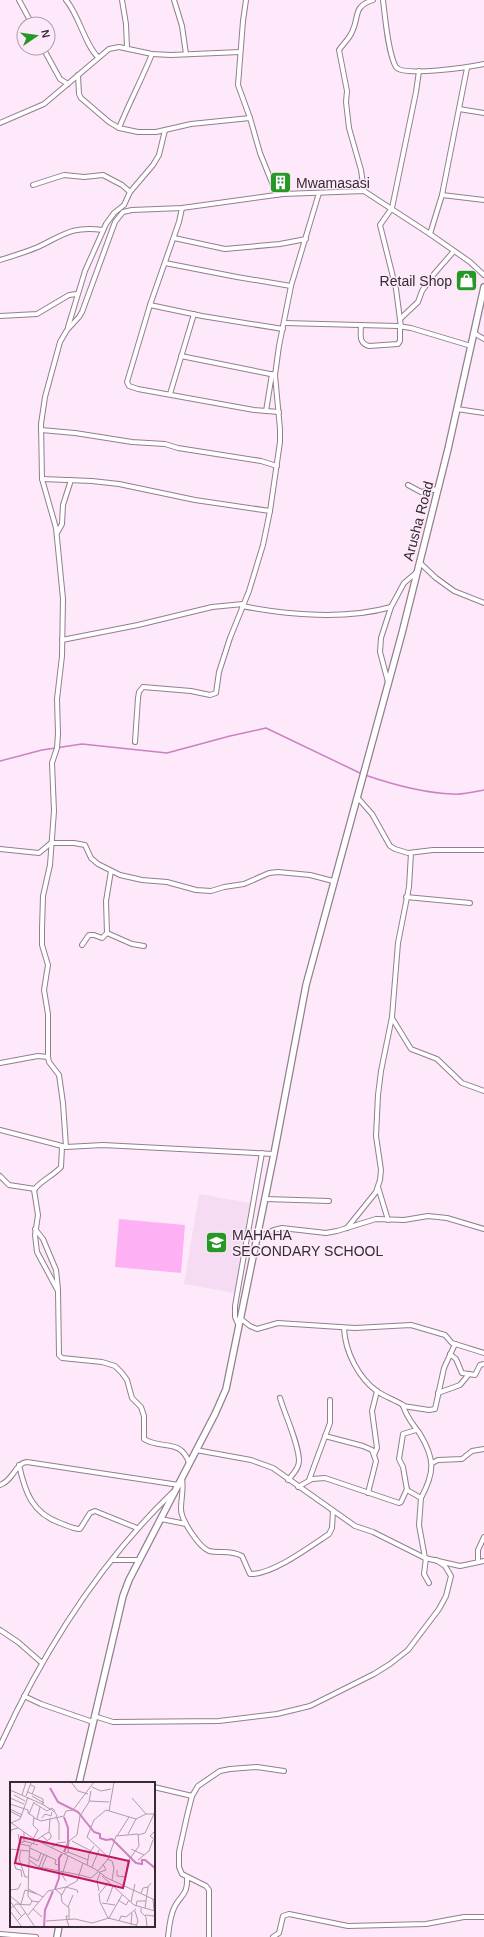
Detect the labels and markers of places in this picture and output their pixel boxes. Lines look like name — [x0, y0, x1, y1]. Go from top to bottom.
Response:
building icon: Mwamasasi — [268, 170, 294, 196]
place label: Mwamasasi — [296, 175, 370, 191]
shop icon: Retail Shop — [454, 268, 480, 294]
place label: Retail Shop — [380, 273, 452, 289]
place label: MAHAHA SECONDARY SCHOOL — [232, 1227, 383, 1259]
school or university icon: MAHAHA SECONDARY SCHOOL — [204, 1230, 230, 1256]

